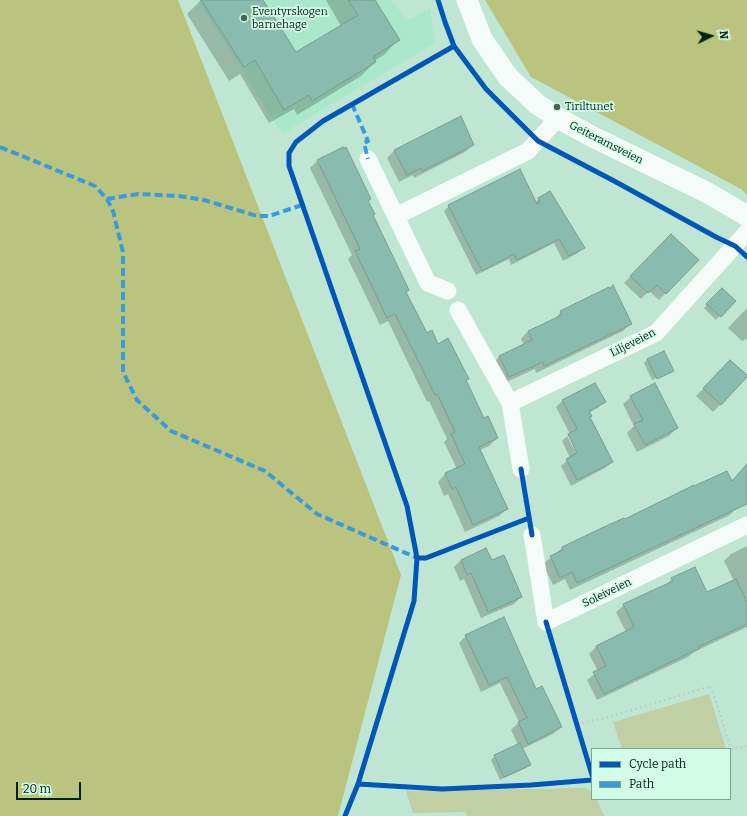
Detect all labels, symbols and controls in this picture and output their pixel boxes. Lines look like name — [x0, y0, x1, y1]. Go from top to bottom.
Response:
place label: Eventyrskogen barnehage — [252, 5, 328, 31]
marker: Eventyrskogen barnehage — [239, 13, 249, 23]
north arrow — [691, 16, 731, 56]
text: N — [717, 30, 730, 40]
place label: Tiriltunet — [565, 100, 613, 114]
marker: Tiriltunet — [552, 102, 562, 112]
street label: Geiteramsveien — [567, 119, 645, 167]
street label: Liljeveien — [608, 326, 658, 360]
street label: Soleiveien — [580, 575, 634, 611]
legend — [591, 748, 731, 800]
text: Cycle path — [629, 757, 686, 771]
scale bar — [18, 774, 83, 800]
text: Path — [629, 777, 654, 791]
text: 20 m — [23, 782, 51, 796]

